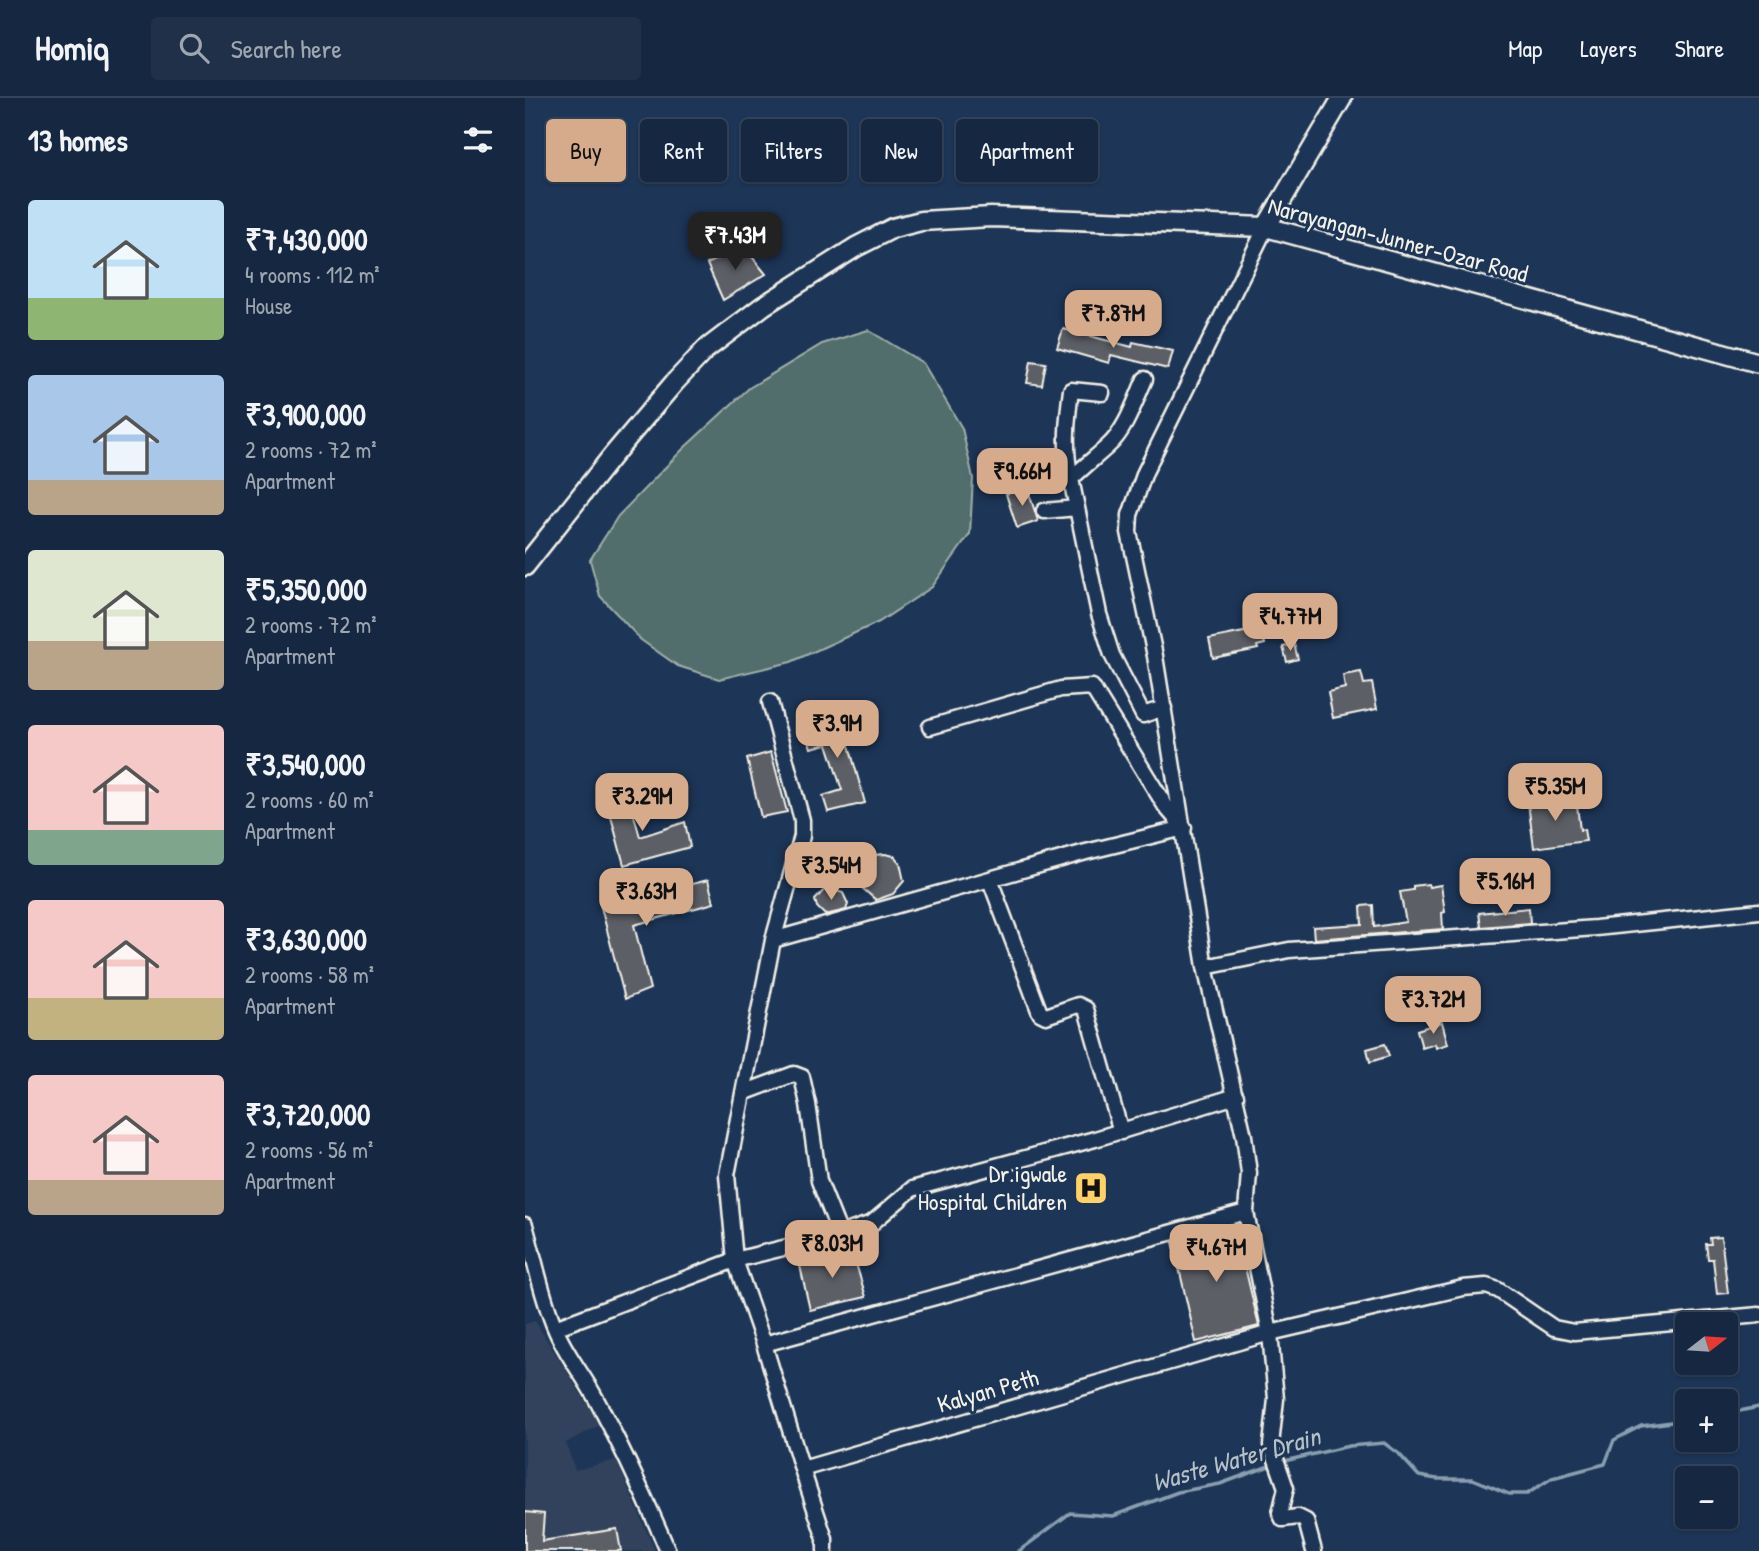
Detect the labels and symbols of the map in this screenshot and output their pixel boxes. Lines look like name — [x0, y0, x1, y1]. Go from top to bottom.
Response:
street label: Narayangan-Junner-Ozar Road — [1265, 189, 1532, 289]
pin: ₹7.43M — [678, 212, 792, 272]
pin: ₹7.87M — [1056, 290, 1170, 350]
pin: ₹9.66M — [965, 448, 1079, 508]
pin: ₹4.77M — [1233, 594, 1347, 653]
pin: ₹3.9M — [788, 700, 886, 760]
pin: ₹5.35M — [1498, 764, 1612, 823]
pin: ₹3.29M — [585, 774, 699, 833]
pin: ₹3.54M — [774, 842, 888, 902]
pin: ₹5.16M — [1448, 858, 1562, 918]
pin: ₹3.63M — [589, 868, 703, 928]
pin: ₹3.72M — [1376, 976, 1490, 1036]
place label: Dr.igwale Hospital Children — [918, 1157, 1067, 1217]
hospital icon: Dr.igwale Hospital Children — [1072, 1169, 1110, 1207]
pin: ₹8.03M — [775, 1220, 889, 1280]
pin: ₹4.67M — [1159, 1224, 1273, 1284]
north arrow — [1675, 1312, 1738, 1376]
street label: Kalyan Peth — [933, 1360, 1042, 1420]
water label: Waste Water Drain — [1148, 1417, 1326, 1499]

